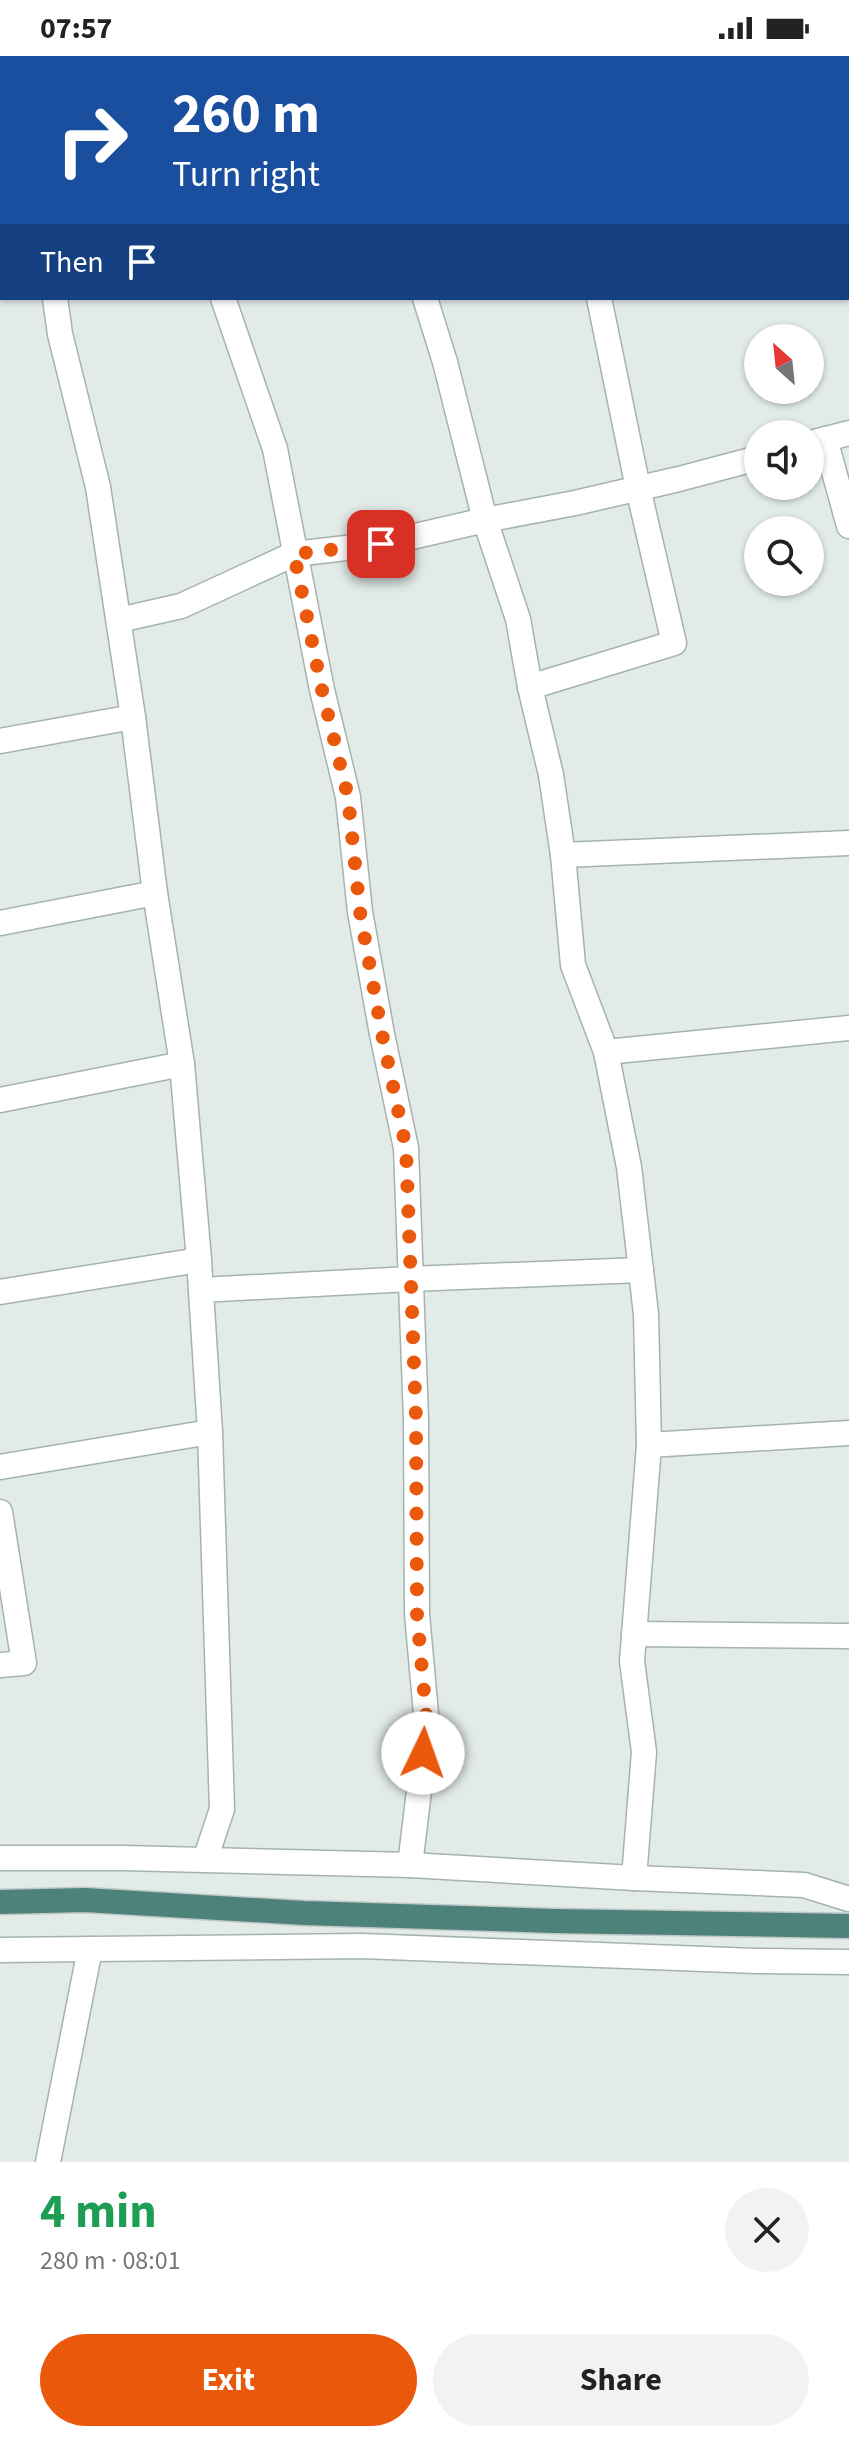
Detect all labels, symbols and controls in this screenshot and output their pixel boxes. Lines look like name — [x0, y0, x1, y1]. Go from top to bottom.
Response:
text: 07:57 — [40, 7, 112, 50]
text: 260 m — [172, 75, 320, 154]
icon: right — [40, 88, 144, 192]
text: Turn right — [172, 149, 320, 200]
icon: arrive — [120, 240, 164, 284]
text: Then — [40, 241, 104, 284]
north arrow — [744, 324, 824, 404]
map controls — [744, 324, 824, 596]
button: sound — [744, 420, 824, 500]
pin — [347, 510, 415, 578]
button: search — [744, 516, 824, 596]
icon: arrive — [359, 522, 403, 566]
position arrow — [381, 1711, 465, 1795]
text: 4 min — [40, 2178, 157, 2246]
button: close — [725, 2188, 809, 2272]
text: 280 m · 08:01 — [40, 2242, 181, 2279]
button: Exit — [40, 2334, 417, 2426]
button: Share — [433, 2334, 809, 2426]

